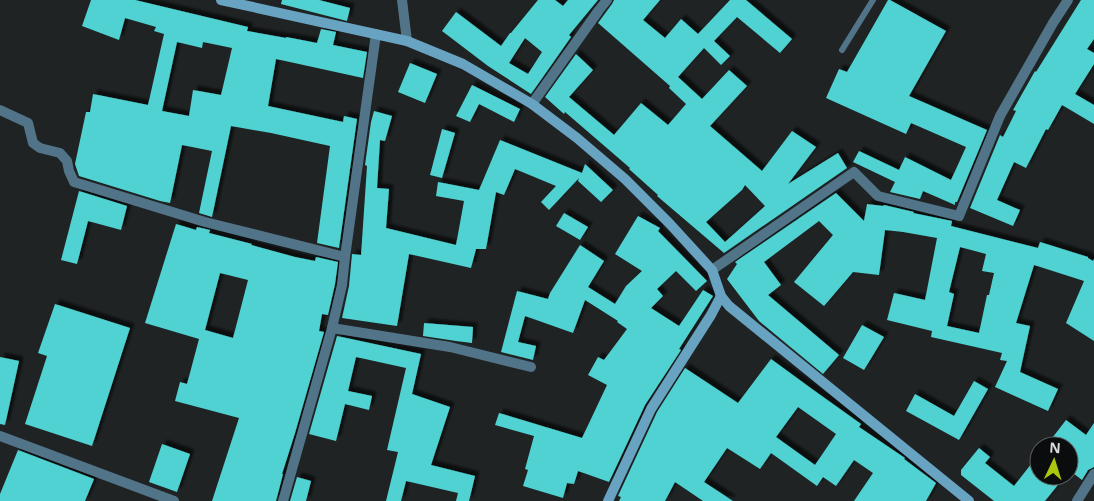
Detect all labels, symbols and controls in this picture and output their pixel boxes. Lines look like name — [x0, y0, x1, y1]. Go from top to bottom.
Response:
north arrow — [1029, 436, 1079, 486]
text: N — [1049, 438, 1061, 457]

